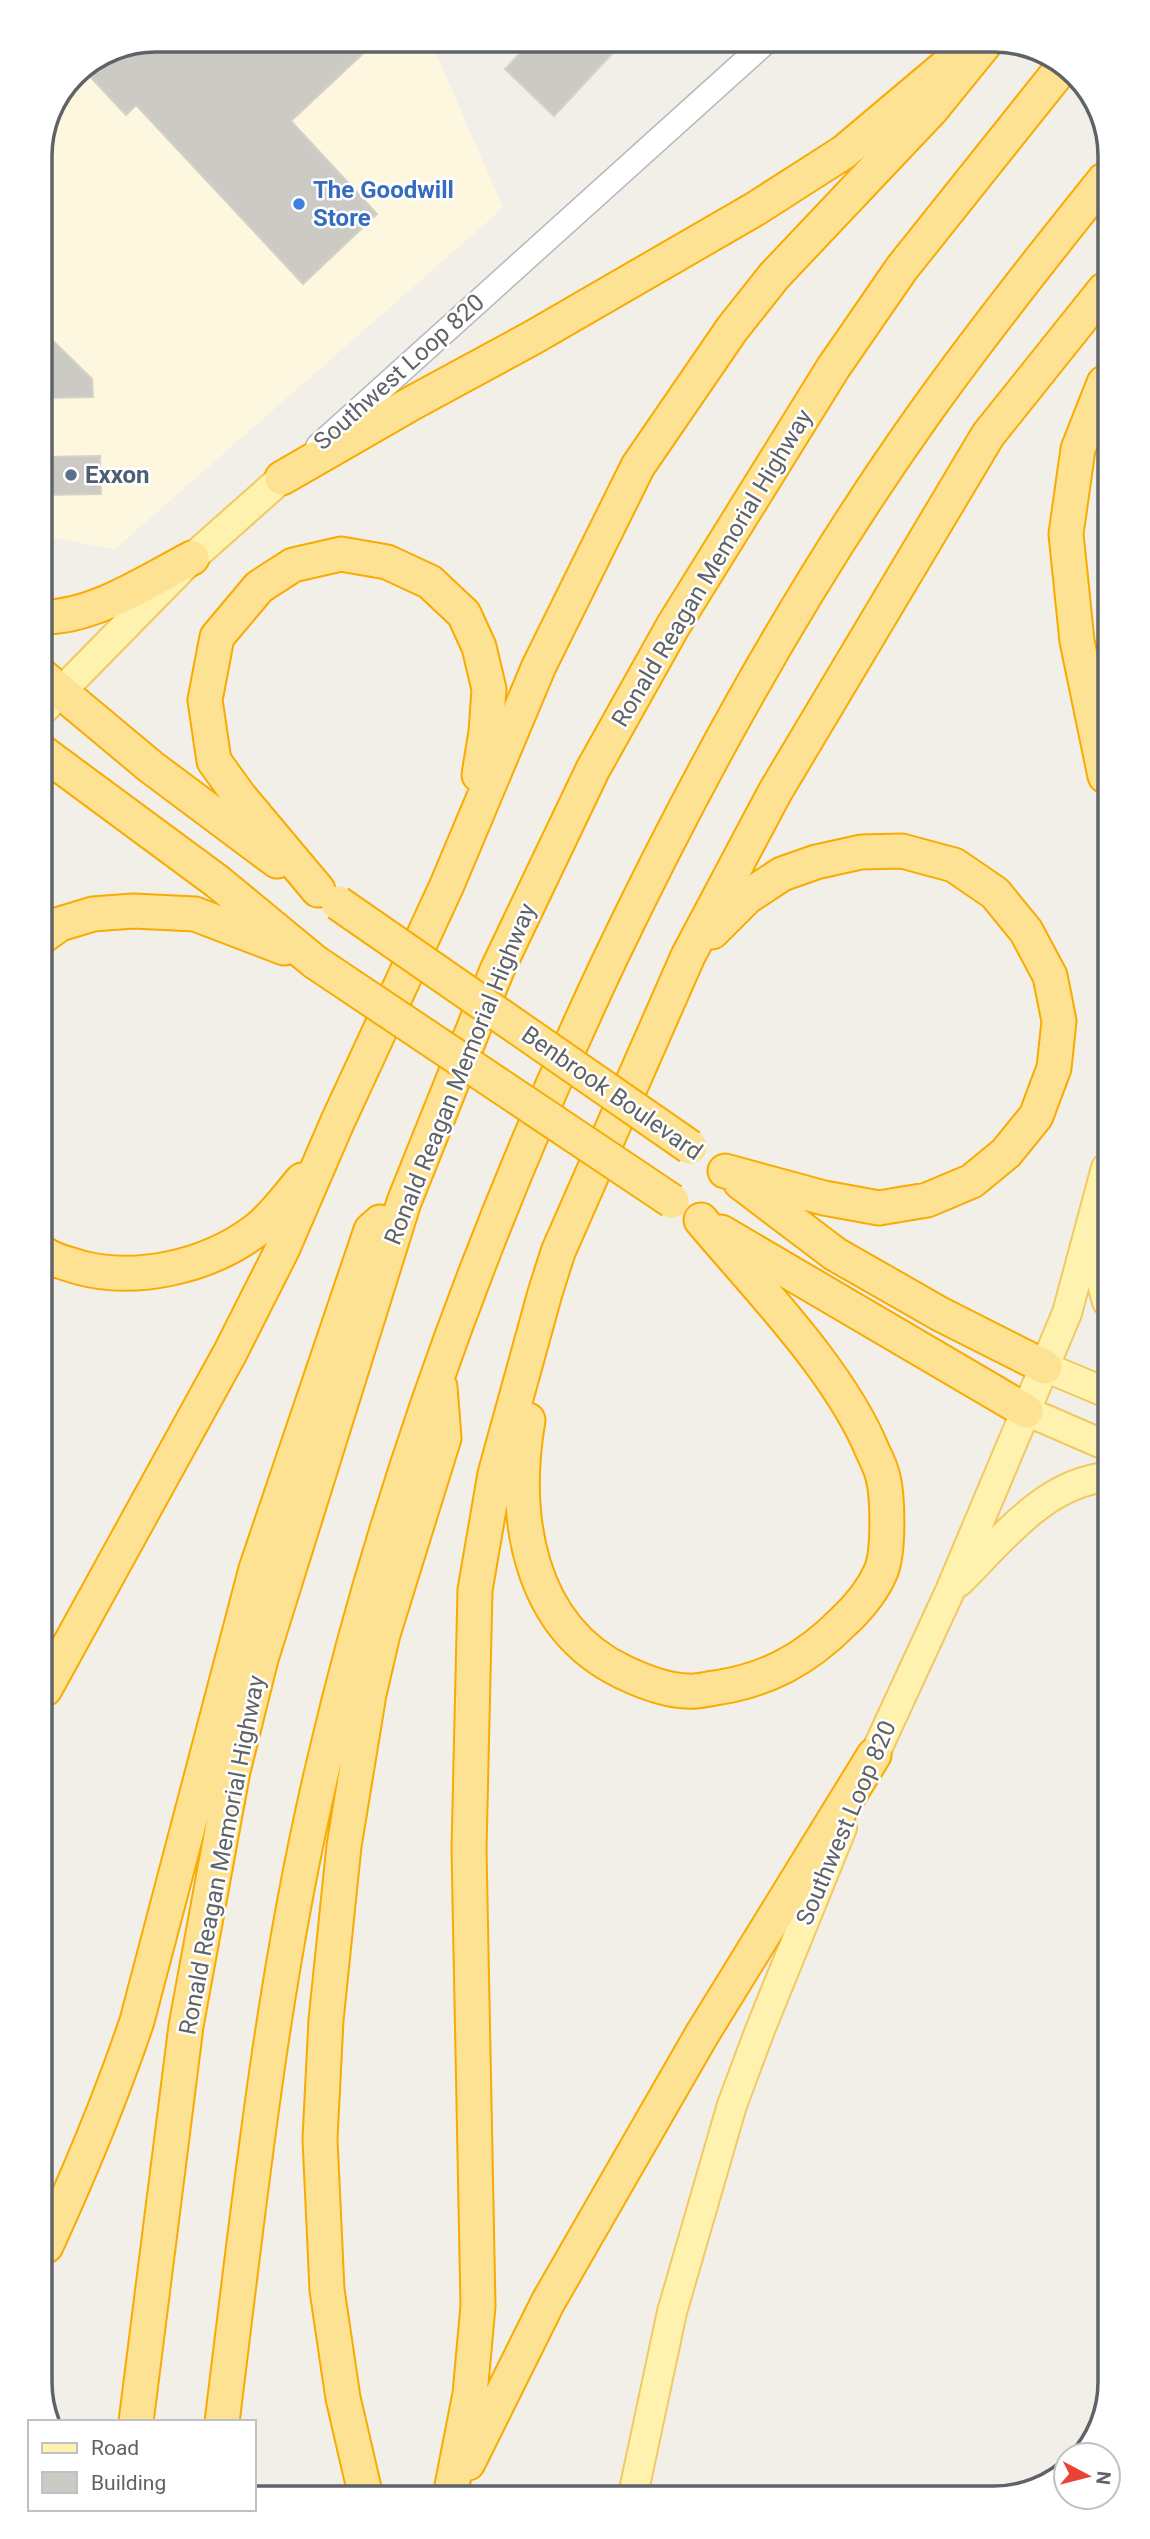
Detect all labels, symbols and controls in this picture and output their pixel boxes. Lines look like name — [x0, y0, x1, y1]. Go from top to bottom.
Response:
place label: The Goodwill Store — [313, 176, 454, 232]
marker: The Goodwill Store — [291, 196, 307, 212]
street label: Southwest Loop 820 — [308, 288, 490, 456]
street label: Ronald Reagan Memorial Highway — [606, 404, 818, 732]
place label: Exxon — [85, 461, 150, 489]
marker: Exxon — [63, 467, 79, 483]
street label: Ronald Reagan Memorial Highway — [379, 899, 542, 1249]
street label: Benbrook Boulevard — [516, 1020, 708, 1166]
street label: Ronald Reagan Memorial Highway — [173, 1672, 271, 2037]
street label: Southwest Loop 820 — [790, 1717, 902, 1929]
legend — [28, 2420, 256, 2511]
text: Road — [91, 2436, 139, 2460]
north arrow — [1052, 2441, 1122, 2511]
text: N — [1091, 2470, 1116, 2486]
text: Building — [91, 2471, 166, 2495]

